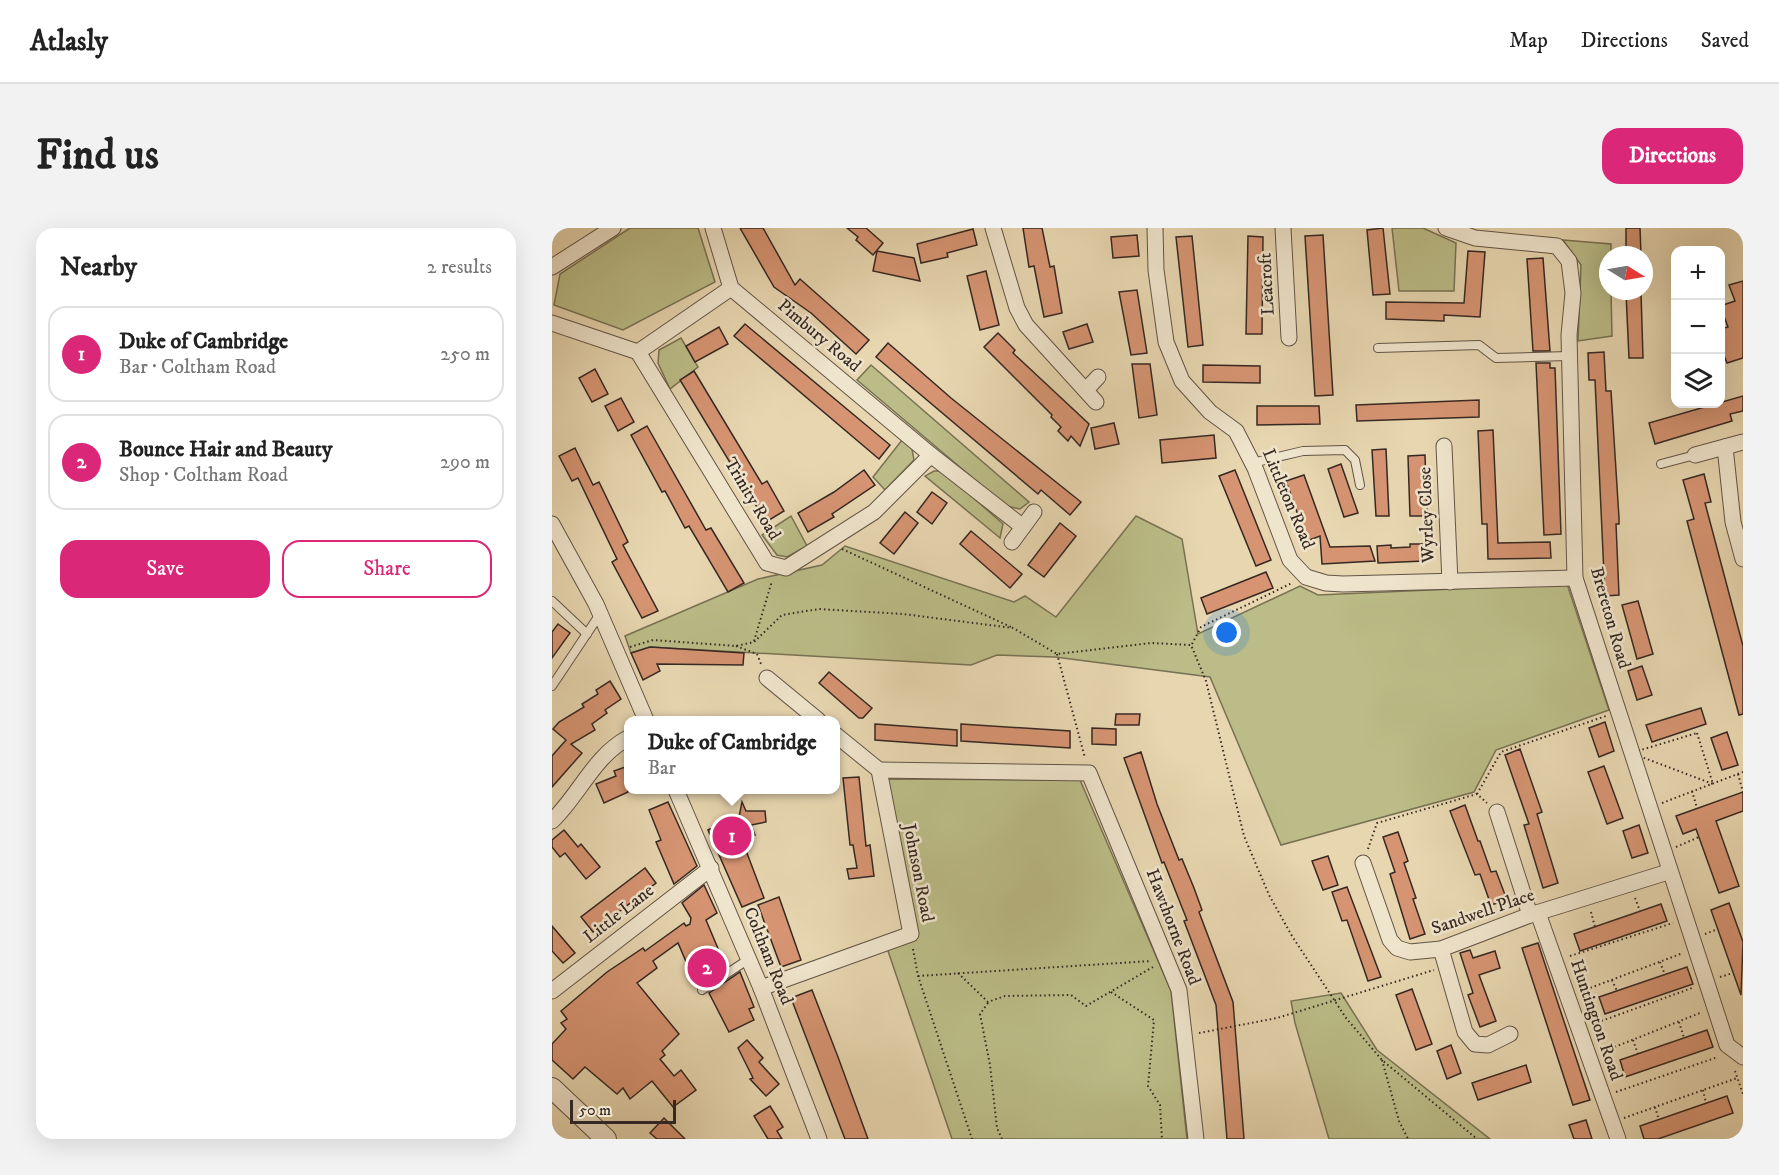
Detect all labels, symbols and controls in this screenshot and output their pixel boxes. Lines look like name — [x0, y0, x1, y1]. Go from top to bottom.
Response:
text: Atlasly — [30, 24, 108, 59]
text: Map — [1509, 28, 1548, 54]
text: Directions — [1581, 28, 1668, 54]
text: Saved — [1701, 28, 1749, 54]
button: Directions — [1602, 128, 1743, 184]
text: Find us — [36, 130, 159, 182]
north arrow — [1599, 246, 1653, 300]
map controls — [1671, 246, 1725, 408]
button: + — [1671, 246, 1725, 300]
text: Nearby — [60, 251, 137, 284]
street label: Leacroft — [1254, 252, 1280, 316]
text: 2 results — [427, 255, 492, 280]
street label: Pimbury Road — [773, 295, 865, 377]
button: − — [1671, 300, 1725, 354]
text: Duke of Cambridge — [119, 328, 288, 355]
text: 1 — [78, 342, 85, 367]
text: 250 m — [440, 342, 490, 367]
button: layers — [1671, 354, 1725, 408]
text: Bar · Coltham Road — [119, 355, 276, 380]
text: Bounce Hair and Beauty — [119, 436, 332, 463]
street label: Littleton Road — [1257, 445, 1319, 553]
text: 2 — [77, 450, 86, 475]
text: 290 m — [440, 450, 490, 475]
street label: Trinity Road — [719, 454, 785, 544]
text: Shop · Coltham Road — [119, 463, 288, 488]
street label: Wyrley Close — [1414, 467, 1440, 564]
button: Save — [60, 540, 270, 598]
button: Share — [282, 540, 492, 598]
street label: Brereton Road — [1585, 565, 1635, 671]
your location — [1212, 618, 1241, 647]
popup — [624, 716, 840, 794]
text: Duke of Cambridge — [647, 729, 817, 756]
text: Bar — [647, 756, 676, 781]
pin: 1 — [712, 814, 752, 858]
street label: Johnson Road — [897, 820, 938, 924]
street label: Hawthorne Road — [1141, 866, 1205, 988]
street label: Little Lane — [579, 880, 659, 948]
street label: Sandwell Place — [1429, 884, 1537, 940]
street label: Coltham Road — [738, 904, 798, 1008]
pin: 2 — [688, 946, 726, 990]
street label: Huntington Road — [1565, 957, 1627, 1083]
scale bar — [570, 1097, 676, 1124]
text: 50 m — [579, 1100, 611, 1120]

